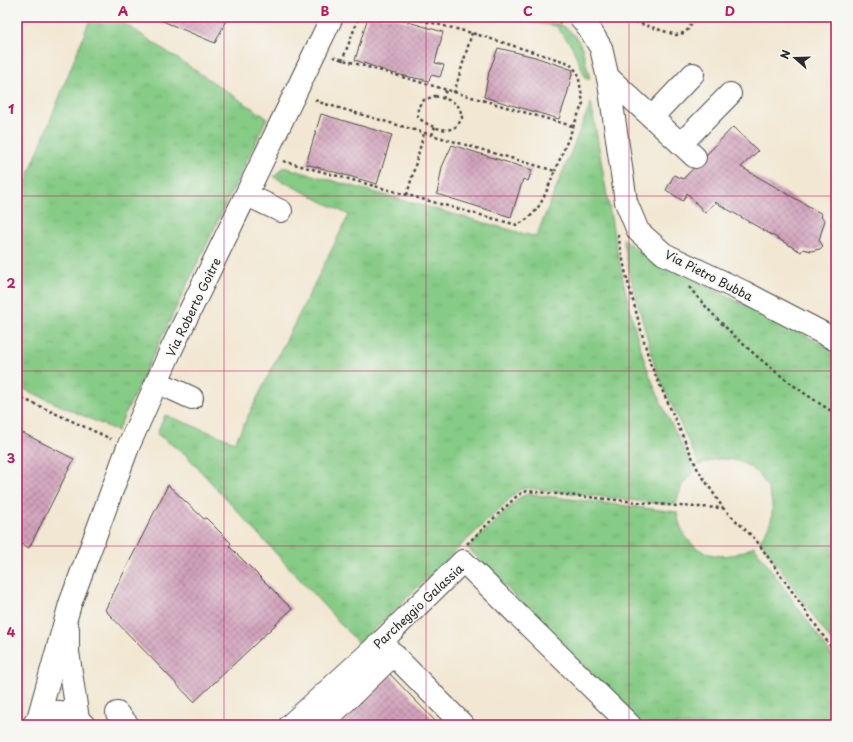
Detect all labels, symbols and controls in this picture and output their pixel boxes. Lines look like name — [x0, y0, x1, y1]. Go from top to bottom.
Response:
text: A — [118, 1, 128, 20]
text: B — [321, 1, 330, 20]
text: C — [523, 1, 533, 20]
text: D — [725, 1, 735, 20]
north arrow — [775, 38, 815, 78]
text: N — [776, 47, 795, 61]
text: 1 — [8, 99, 14, 118]
street label: Via Pietro Bubba — [662, 245, 757, 305]
street label: Via Roberto Goitre — [161, 254, 225, 360]
text: 2 — [6, 273, 16, 292]
text: 3 — [7, 448, 16, 467]
street label: Parcheggio Galassia — [369, 559, 467, 653]
text: 4 — [7, 622, 16, 641]

